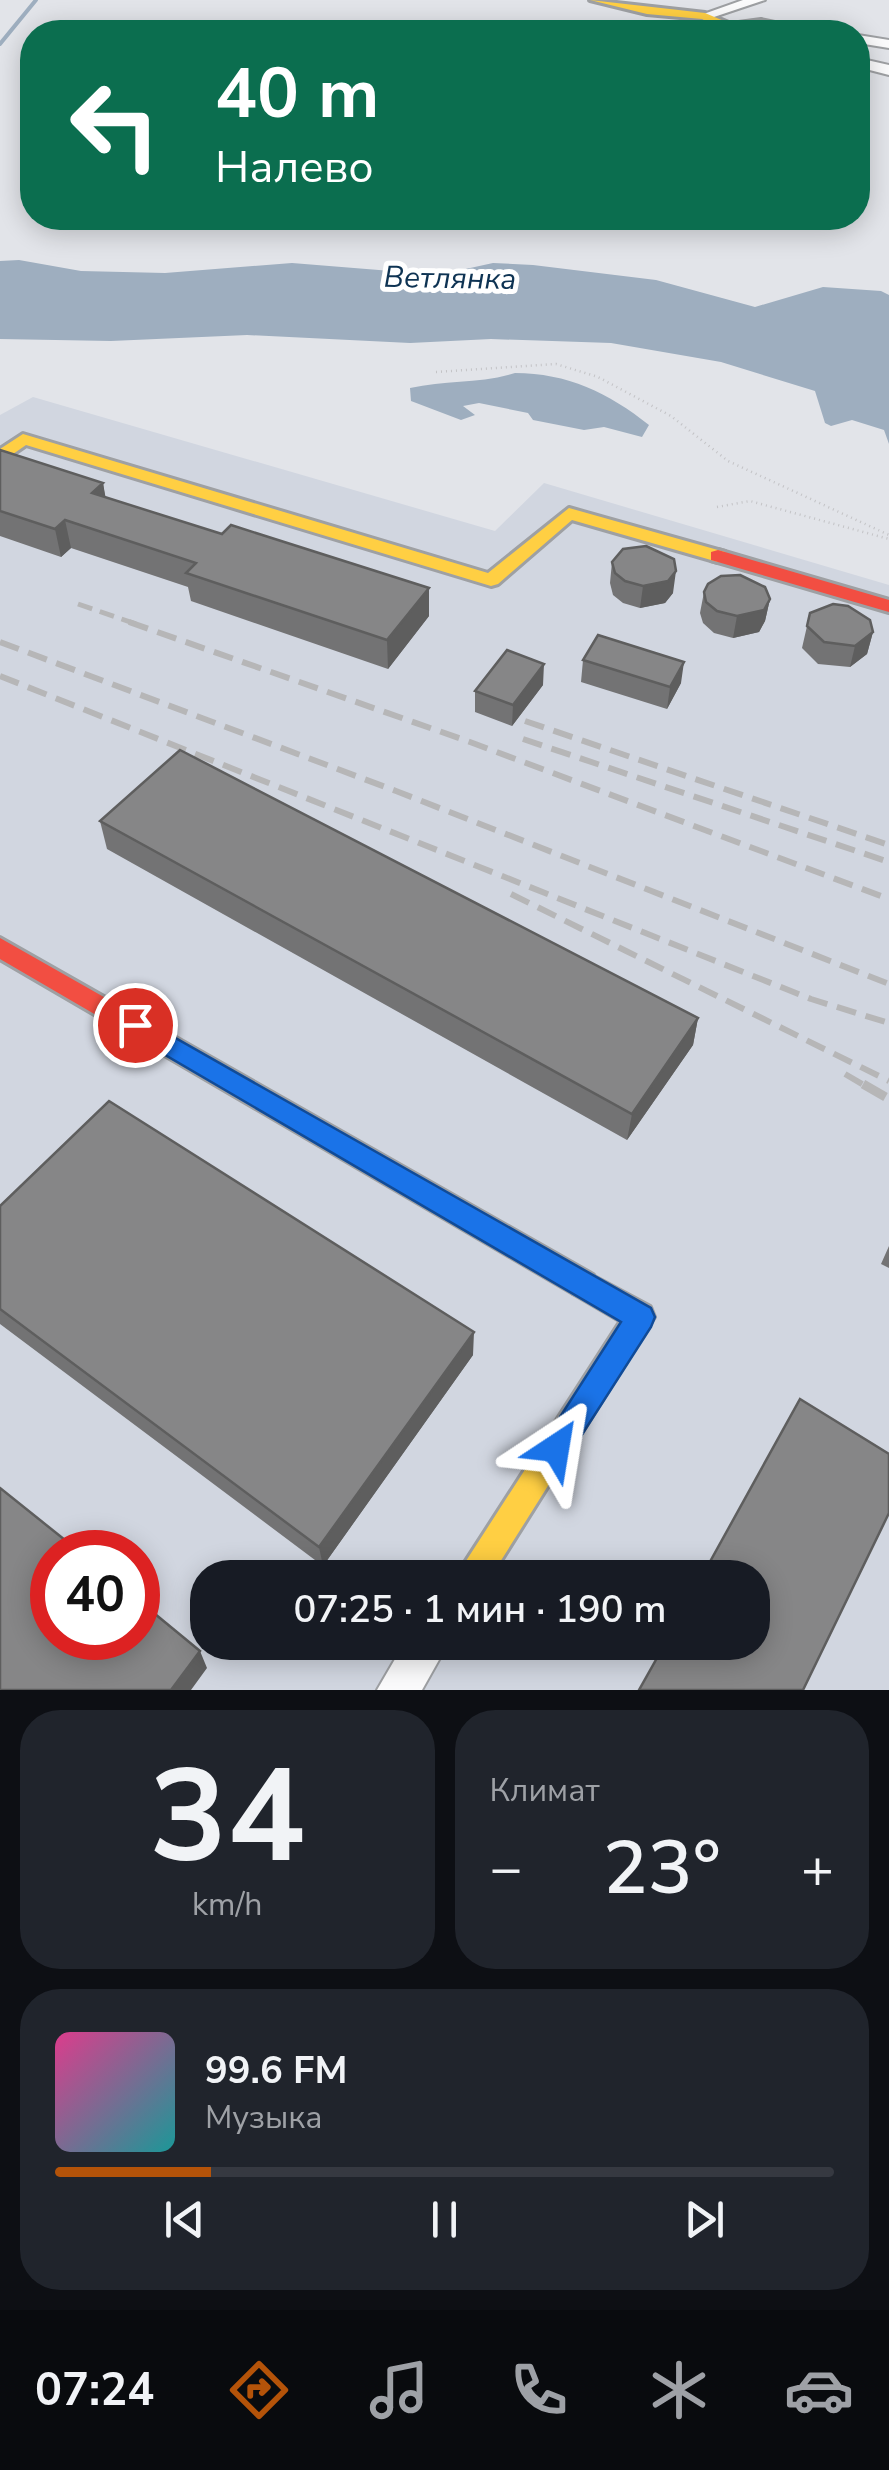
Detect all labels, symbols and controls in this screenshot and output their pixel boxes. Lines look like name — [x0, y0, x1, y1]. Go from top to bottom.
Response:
text: 40 m — [215, 46, 379, 142]
icon: left — [50, 60, 180, 190]
text: Налево — [215, 137, 374, 198]
water label: Ветлянка — [383, 257, 517, 300]
pin — [93, 983, 178, 1068]
icon: arrive — [108, 998, 163, 1053]
position arrow — [504, 1396, 608, 1500]
speed limit sign: 40 — [30, 1530, 160, 1660]
text: 07:25 · 1 мин · 190 m — [294, 1584, 666, 1635]
text: 34 — [149, 1729, 305, 1906]
text: Климат — [490, 1769, 600, 1812]
text: 23° — [603, 1817, 721, 1919]
text: − — [490, 1831, 523, 1906]
text: + — [801, 1831, 834, 1906]
text: km/h — [192, 1883, 263, 1926]
text: 99.6 FM — [205, 2045, 347, 2096]
text: Музыка — [205, 2096, 322, 2139]
icon: previous — [157, 2192, 212, 2247]
icon: pause — [417, 2192, 472, 2247]
icon: next — [677, 2192, 732, 2247]
icon: directions — [224, 2355, 294, 2425]
icon: music — [364, 2355, 434, 2425]
icon: phone — [504, 2355, 574, 2425]
icon: climate — [644, 2355, 714, 2425]
icon: car — [784, 2355, 854, 2425]
text: 07:24 — [35, 2360, 154, 2421]

